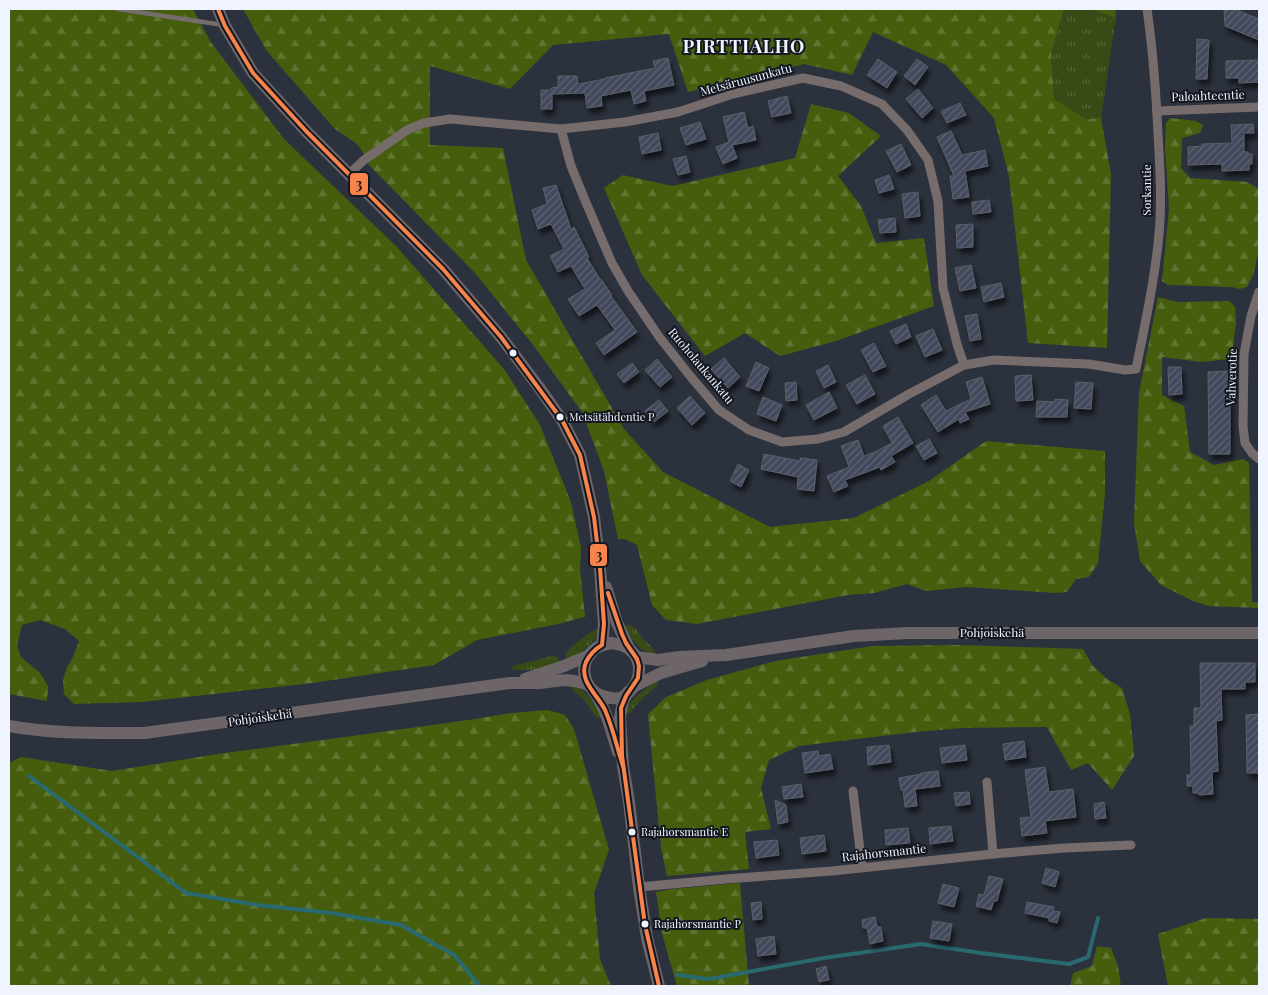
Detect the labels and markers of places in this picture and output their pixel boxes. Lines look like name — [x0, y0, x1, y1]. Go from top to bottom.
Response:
unlabelled marker — [508, 348, 518, 358]
place label: Metsätähdentie P — [569, 409, 655, 424]
marker: Metsätähdentie P — [555, 412, 565, 422]
place label: Rajahorsmantie E — [641, 824, 729, 839]
marker: Rajahorsmantie E — [627, 827, 637, 837]
place label: Rajahorsmantie P — [654, 916, 742, 931]
marker: Rajahorsmantie P — [640, 919, 650, 929]

